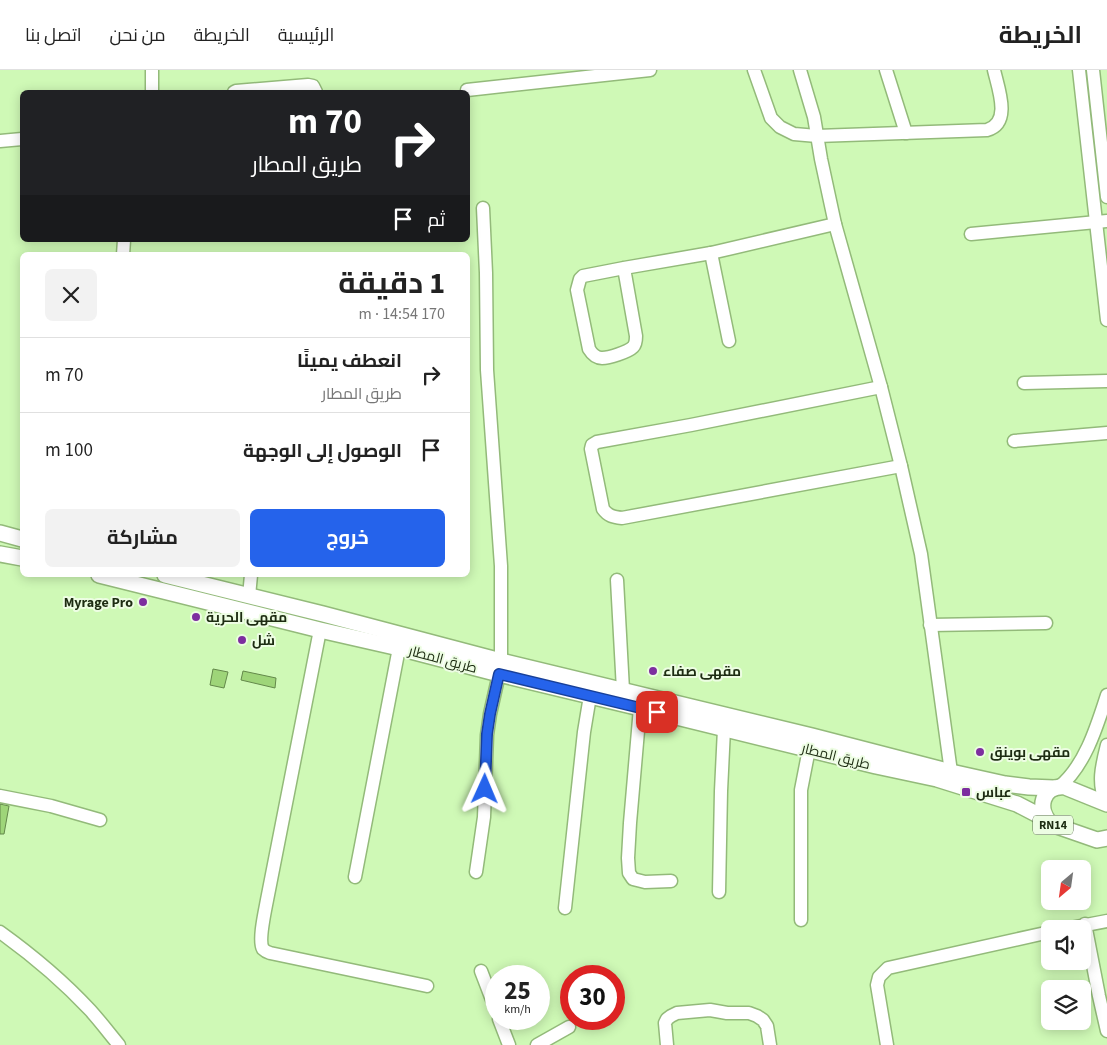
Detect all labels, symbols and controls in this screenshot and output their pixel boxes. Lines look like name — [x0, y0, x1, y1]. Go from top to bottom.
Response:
text: الخريطة — [999, 18, 1082, 53]
text: اتصل بنا — [25, 23, 82, 48]
text: من نحن — [110, 23, 166, 48]
text: الخريطة — [194, 23, 250, 48]
text: الرئيسية — [278, 23, 334, 48]
text: 70 m — [288, 97, 362, 147]
icon: right — [380, 110, 445, 175]
text: طريق المطار — [252, 149, 362, 181]
icon: arrive — [389, 205, 417, 233]
text: ثم — [427, 207, 445, 234]
text: 1 دقيقة — [338, 262, 445, 305]
button: close — [45, 269, 97, 321]
text: 170 m · 14:54 — [358, 303, 445, 325]
text: انعطف يمينًا — [297, 348, 402, 375]
icon: right — [417, 361, 445, 389]
text: 70 m — [45, 362, 83, 389]
text: طريق المطار — [322, 383, 402, 405]
icon: arrive — [417, 436, 445, 464]
text: 100 m — [45, 437, 93, 464]
text: الوصول إلى الوجهة — [243, 438, 402, 465]
button: مشاركة — [45, 509, 240, 567]
button: خروج — [250, 509, 445, 567]
place label: Myrage Pro — [64, 593, 133, 613]
marker: Myrage Pro — [137, 596, 149, 608]
place label: مقهى الحرية — [206, 608, 287, 628]
marker: مقهى الحرية — [190, 611, 202, 623]
place label: شل — [252, 631, 275, 651]
marker: شل — [236, 634, 248, 646]
street label: طريق المطار — [405, 641, 479, 679]
place label: مقهى صفاء — [663, 662, 741, 682]
marker: مقهى صفاء — [647, 665, 659, 677]
pin — [636, 691, 678, 733]
icon: arrive — [643, 698, 671, 726]
street label: طريق المطار — [798, 739, 872, 775]
place label: مقهى بوينق — [990, 743, 1070, 763]
marker: مقهى بوينق — [974, 746, 986, 758]
position arrow — [458, 762, 510, 814]
place label: عباس — [976, 783, 1012, 803]
marker: عباس — [960, 786, 972, 798]
road number: RN14 — [1033, 816, 1073, 834]
north arrow — [1041, 860, 1091, 910]
map controls — [1041, 860, 1091, 1030]
button: sound — [1041, 920, 1091, 970]
speed limit sign: 30 — [560, 965, 625, 1030]
text: 25 — [504, 973, 531, 1009]
button: layers — [1041, 980, 1091, 1030]
text: km/h — [504, 1001, 531, 1018]

